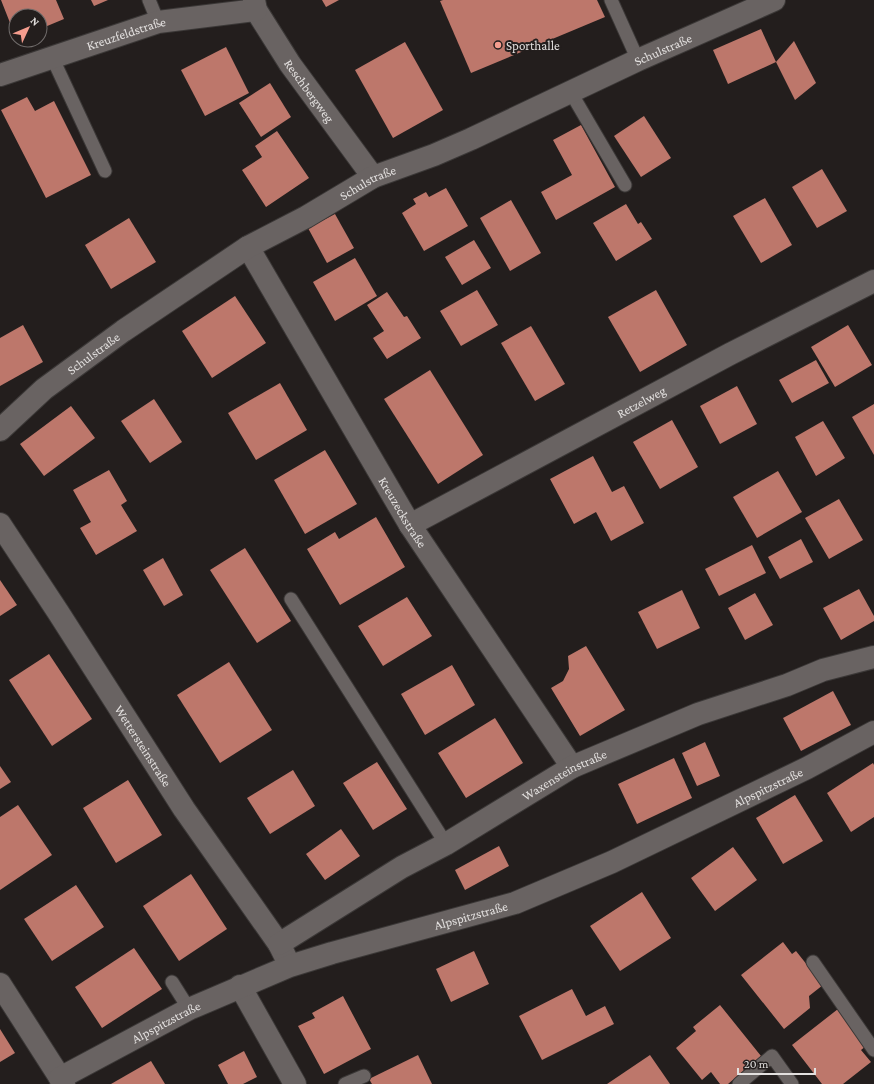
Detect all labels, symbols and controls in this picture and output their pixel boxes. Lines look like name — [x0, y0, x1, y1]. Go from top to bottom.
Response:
north arrow — [8, 8, 48, 48]
text: N — [28, 14, 42, 28]
street label: Kreuzfeldstraße — [85, 14, 167, 53]
street label: Schulstraße — [631, 30, 694, 68]
place label: Sporthalle — [506, 38, 560, 53]
marker: Sporthalle — [493, 40, 503, 50]
street label: Reschbergweg — [281, 56, 338, 126]
street label: Schulstraße — [337, 162, 398, 203]
street label: Schulstraße — [64, 329, 123, 377]
street label: Retzelweg — [614, 382, 669, 421]
street label: Kreuzeckstraße — [376, 474, 430, 550]
street label: Wettersteinstraße — [112, 702, 175, 790]
street label: Waxensteinstraße — [519, 746, 609, 803]
street label: Alpspitzstraße — [731, 764, 805, 810]
street label: Alpspitzstraße — [432, 898, 510, 932]
street label: Alpspitzstraße — [129, 997, 203, 1046]
scale bar — [738, 1050, 815, 1076]
text: 20 m — [744, 1057, 769, 1071]

